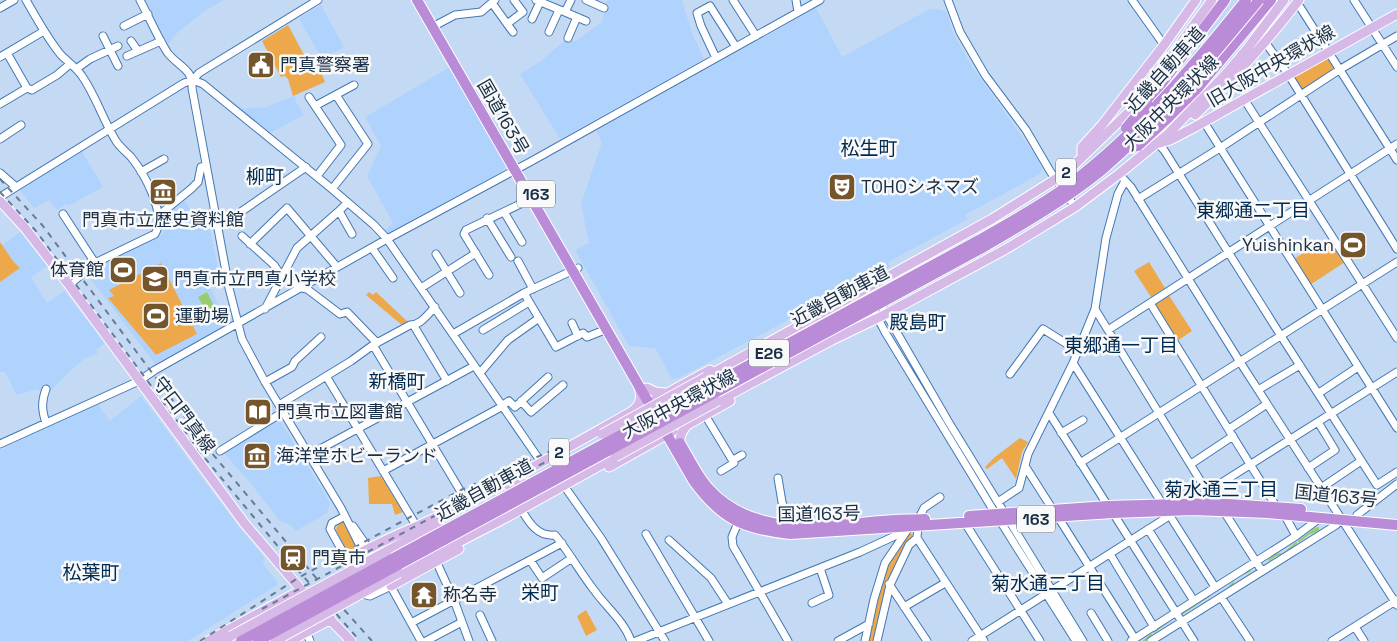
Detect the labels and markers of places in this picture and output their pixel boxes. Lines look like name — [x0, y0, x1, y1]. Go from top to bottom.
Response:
public building icon: 門真警察署 — [246, 50, 276, 80]
place label: 門真警察署 — [280, 53, 370, 76]
theatre icon: TOHOシネマズ — [827, 172, 857, 202]
place label: TOHOシネマズ — [861, 175, 979, 198]
museum icon: 門真市立歴史資料館 — [148, 177, 178, 207]
place label: 門真市立歴史資料館 — [82, 208, 244, 231]
sports icon: Yuishinkan — [1338, 230, 1368, 260]
place label: Yuishinkan — [1242, 233, 1334, 256]
sports icon: 体育館 — [108, 255, 138, 285]
place label: 体育館 — [50, 258, 104, 281]
school or university icon: 門真市立門真小学校 — [140, 264, 170, 294]
place label: 門真市立門真小学校 — [174, 267, 336, 290]
sports icon: 運動場 — [141, 301, 171, 331]
place label: 運動場 — [175, 304, 229, 327]
library icon: 門真市立図書館 — [243, 397, 273, 427]
place label: 門真市立図書館 — [277, 400, 403, 423]
museum icon: 海洋堂ホビーランド — [242, 441, 272, 471]
place label: 海洋堂ホビーランド — [276, 444, 438, 467]
station icon: 門真市 — [278, 543, 308, 573]
place label: 門真市 — [312, 546, 366, 569]
temple icon: 称名寺 — [409, 580, 439, 610]
place label: 称名寺 — [443, 583, 497, 606]

